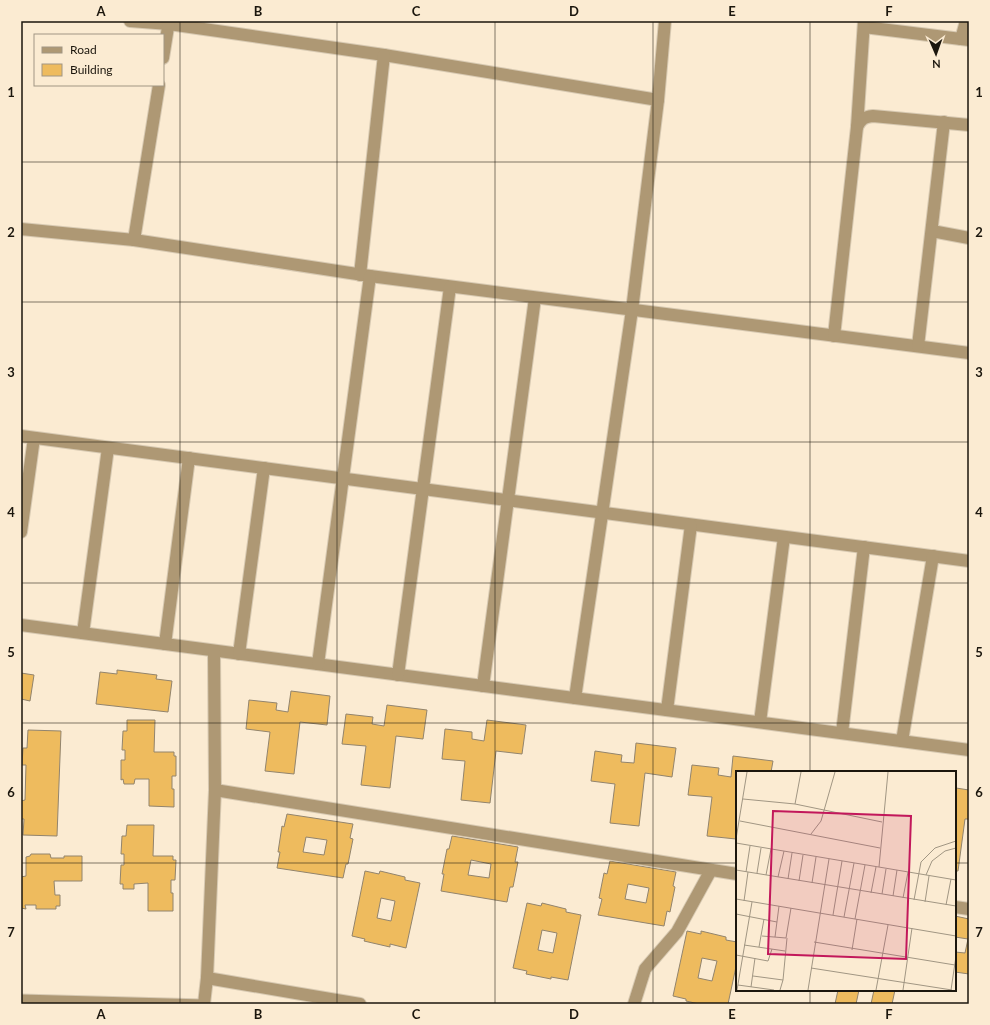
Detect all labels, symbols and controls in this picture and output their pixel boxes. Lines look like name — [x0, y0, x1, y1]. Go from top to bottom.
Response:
text: A — [95, 3, 106, 19]
text: B — [254, 3, 263, 19]
text: C — [412, 3, 421, 19]
text: D — [569, 3, 579, 19]
text: E — [728, 3, 736, 19]
text: F — [885, 3, 893, 19]
legend — [34, 34, 164, 86]
north arrow — [916, 34, 956, 74]
text: Road — [70, 42, 97, 57]
text: N — [932, 58, 941, 71]
text: Building — [70, 62, 113, 77]
text: 1 — [7, 84, 15, 100]
text: 1 — [975, 84, 983, 100]
text: 2 — [7, 224, 15, 240]
text: 2 — [975, 224, 983, 240]
text: 3 — [7, 364, 15, 380]
text: 3 — [975, 364, 983, 380]
text: 4 — [7, 504, 15, 520]
text: 4 — [975, 504, 983, 520]
text: 5 — [7, 644, 15, 660]
text: 5 — [975, 644, 983, 660]
inset map — [736, 771, 956, 991]
text: 6 — [7, 784, 15, 800]
text: 6 — [975, 784, 983, 800]
text: 7 — [7, 924, 15, 940]
text: 7 — [975, 924, 983, 940]
text: A — [95, 1006, 106, 1022]
text: B — [254, 1006, 263, 1022]
text: C — [412, 1006, 421, 1022]
text: D — [569, 1006, 579, 1022]
text: E — [728, 1006, 736, 1022]
text: F — [885, 1006, 893, 1022]

